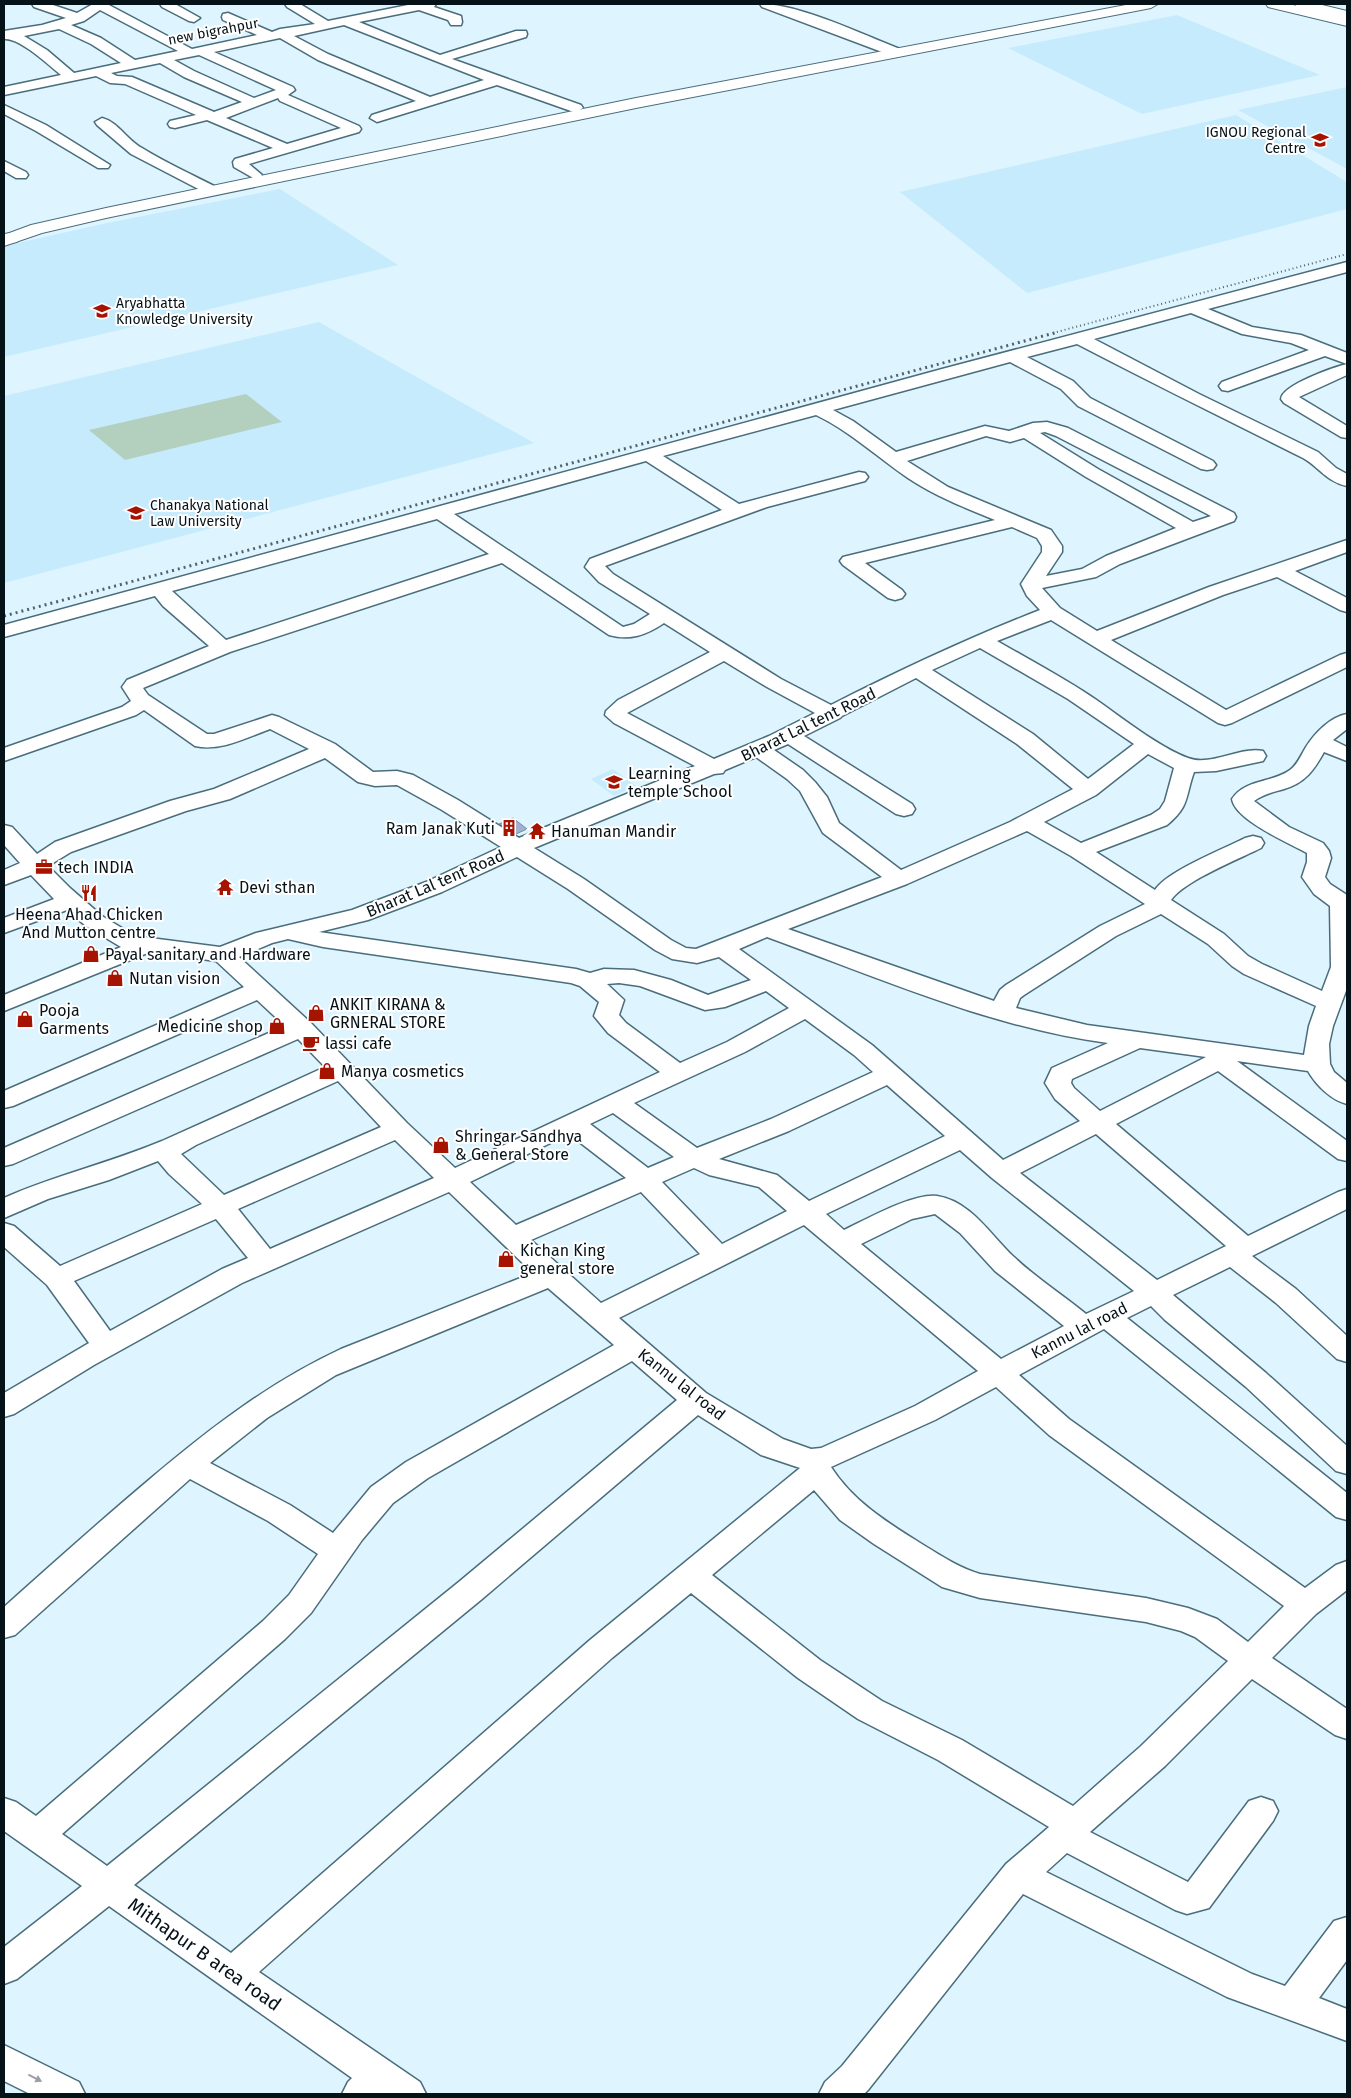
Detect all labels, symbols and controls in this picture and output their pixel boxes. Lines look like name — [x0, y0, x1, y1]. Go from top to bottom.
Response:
street label: new bigrahpur — [166, 14, 260, 49]
place label: IGNOU Regional Centre — [1206, 124, 1306, 157]
school or university icon: IGNOU Regional Centre — [1310, 130, 1330, 150]
place label: Aryabhatta Knowledge University — [116, 295, 253, 328]
school or university icon: Aryabhatta Knowledge University — [92, 301, 112, 321]
place label: Chanakya National Law University — [150, 497, 269, 530]
school or university icon: Chanakya National Law University — [126, 503, 146, 523]
street label: Bharat Lal tent Road — [738, 683, 879, 765]
place label: Learning temple School — [628, 764, 732, 801]
school or university icon: Learning temple School — [604, 772, 624, 792]
building icon: Ram Janak Kuti — [499, 818, 519, 838]
place label: Ram Janak Kuti — [386, 819, 495, 838]
temple icon: Hanuman Mandir — [527, 821, 547, 841]
place label: Hanuman Mandir — [551, 822, 677, 841]
street label: Bharat Lal tent Road — [363, 846, 507, 921]
office icon: tech INDIA — [34, 857, 54, 877]
place label: tech INDIA — [58, 858, 134, 877]
temple icon: Devi sthan — [215, 877, 235, 897]
place label: Devi sthan — [239, 878, 315, 897]
restaurant icon: Heena Ahad Chicken And Mutton centre — [79, 883, 99, 903]
place label: Heena Ahad Chicken And Mutton centre — [15, 905, 163, 942]
shop icon: Payal sanitary and Hardware — [81, 944, 101, 964]
place label: Payal sanitary and Hardware — [105, 945, 311, 964]
shop icon: Nutan vision — [105, 968, 125, 988]
place label: Nutan vision — [129, 969, 220, 988]
place label: ANKIT KIRANA & GRNERAL STORE — [330, 995, 446, 1032]
place label: Pooja Garments — [39, 1001, 109, 1038]
shop icon: ANKIT KIRANA & GRNERAL STORE — [306, 1003, 326, 1023]
shop icon: Pooja Garments — [15, 1009, 35, 1029]
shop icon: Medicine shop — [267, 1016, 287, 1036]
place label: Medicine shop — [158, 1017, 263, 1036]
cafe icon: lassi cafe — [301, 1033, 321, 1053]
place label: lassi cafe — [325, 1034, 392, 1053]
shop icon: Manya cosmetics — [317, 1061, 337, 1081]
place label: Manya cosmetics — [341, 1062, 464, 1081]
place label: Shringar Sandhya & General Store — [455, 1127, 582, 1164]
shop icon: Shringar Sandhya & General Store — [431, 1135, 451, 1155]
place label: Kichan King general store — [520, 1241, 615, 1278]
shop icon: Kichan King general store — [496, 1249, 516, 1269]
street label: Kannu lal road — [1028, 1298, 1131, 1363]
street label: Kannu lal road — [634, 1344, 729, 1424]
street label: Mithapur B area road — [124, 1893, 286, 2016]
one-way arrow — [28, 2074, 42, 2082]

